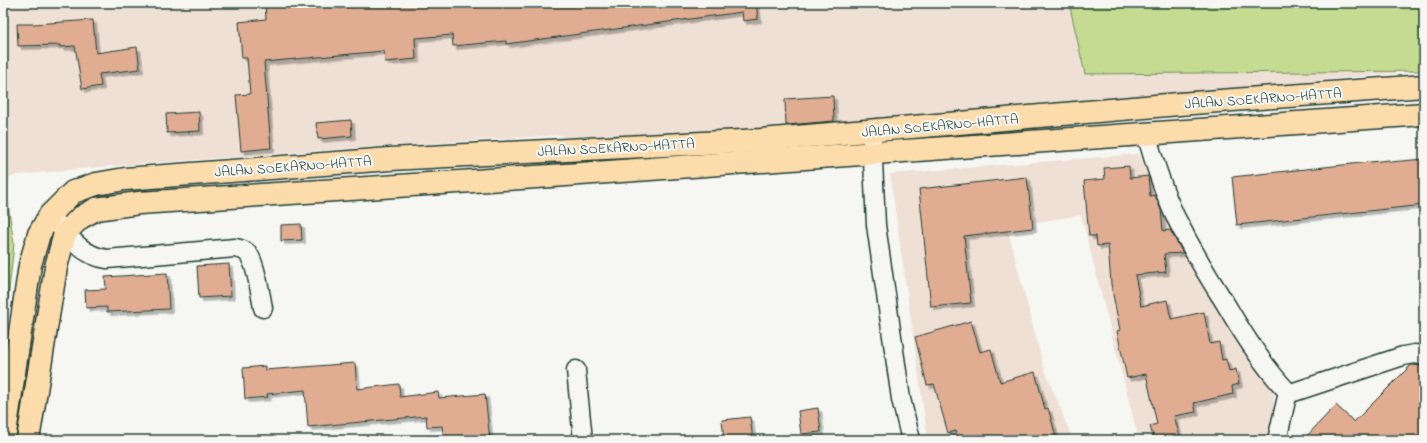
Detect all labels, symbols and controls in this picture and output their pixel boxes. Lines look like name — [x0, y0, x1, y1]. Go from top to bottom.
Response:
street label: JALAN SOEKARNO-HATTA — [1184, 84, 1342, 115]
street label: JALAN SOEKARNO-HATTA — [861, 109, 1019, 144]
street label: JALAN SOEKARNO-HATTA — [537, 134, 695, 163]
street label: JALAN SOEKARNO-HATTA — [214, 152, 372, 183]

